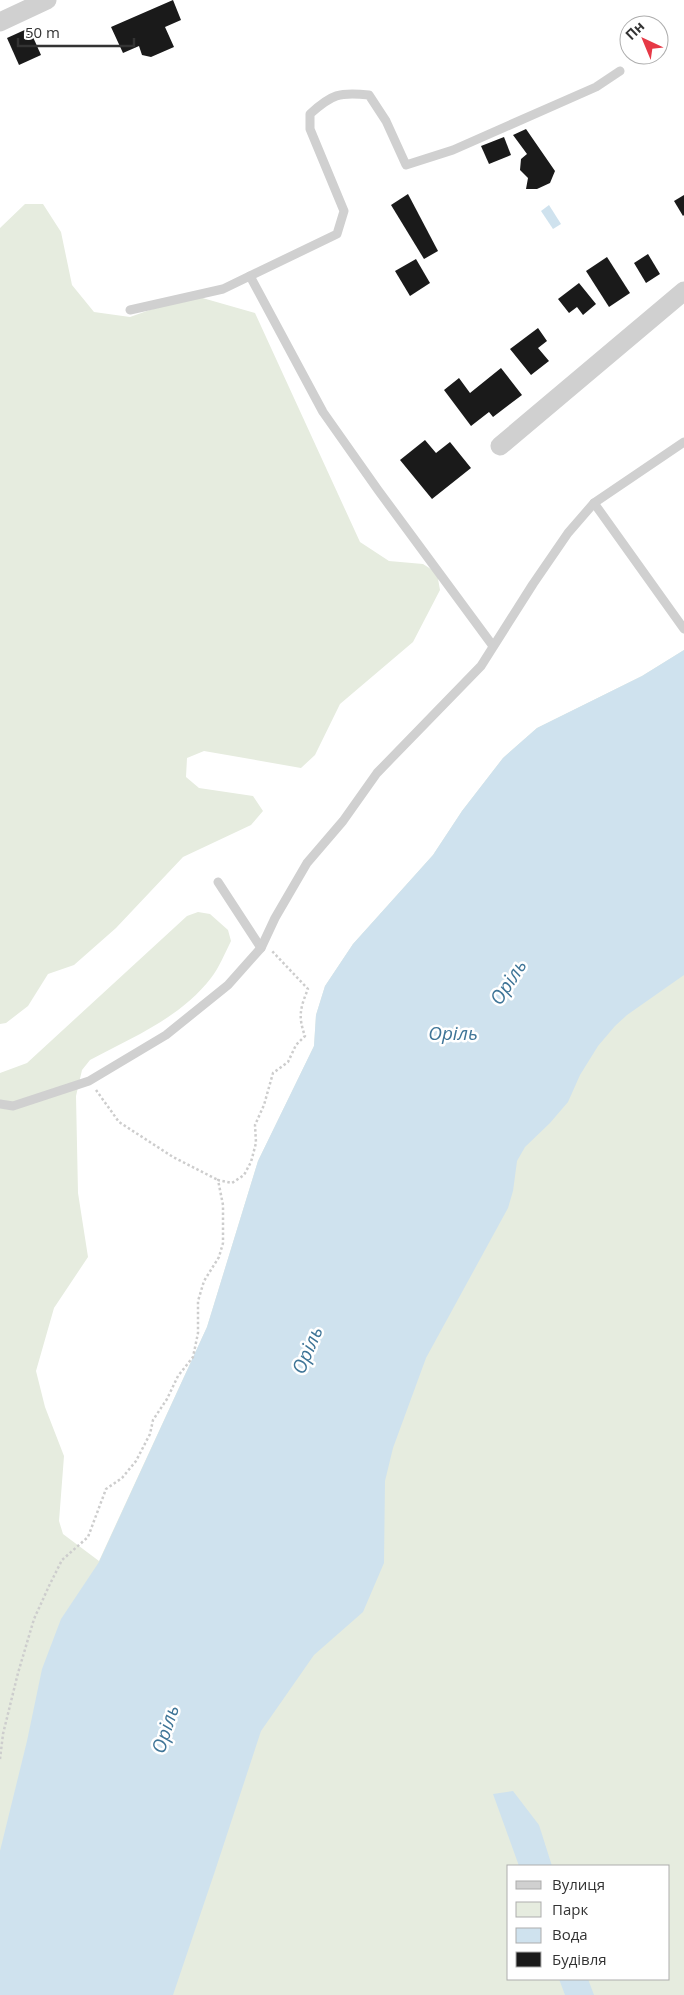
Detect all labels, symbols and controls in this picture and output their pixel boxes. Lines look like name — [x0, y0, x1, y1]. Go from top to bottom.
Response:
scale bar — [18, 15, 134, 47]
north arrow — [619, 15, 669, 65]
text: Пн — [621, 17, 648, 44]
text: 50 m — [25, 22, 60, 42]
water label: Оріль — [484, 954, 532, 1010]
water label: Орiль — [428, 1020, 478, 1046]
water label: Оріль — [285, 1322, 329, 1378]
water label: Оріль — [145, 1701, 185, 1757]
legend — [507, 1865, 669, 1980]
text: Вулиця — [552, 1874, 605, 1894]
text: Парк — [552, 1899, 588, 1919]
text: Вода — [552, 1924, 588, 1944]
text: Будівля — [552, 1949, 607, 1969]

